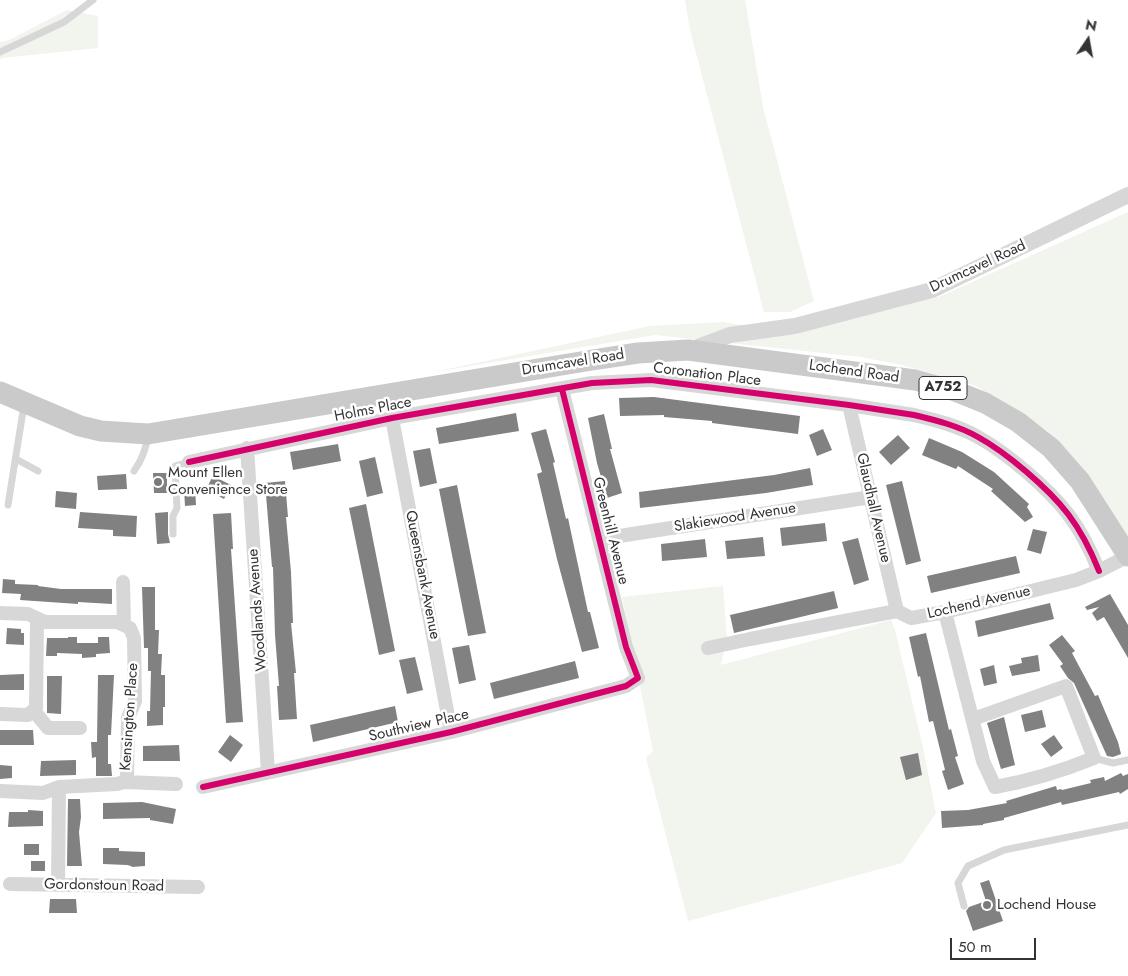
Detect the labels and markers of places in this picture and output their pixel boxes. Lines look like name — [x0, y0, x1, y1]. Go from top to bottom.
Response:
place label: Mount Ellen Convenience Store — [168, 464, 288, 499]
marker: Mount Ellen Convenience Store — [152, 476, 164, 488]
place label: Lochend House — [997, 896, 1096, 914]
marker: Lochend House — [981, 899, 993, 911]

